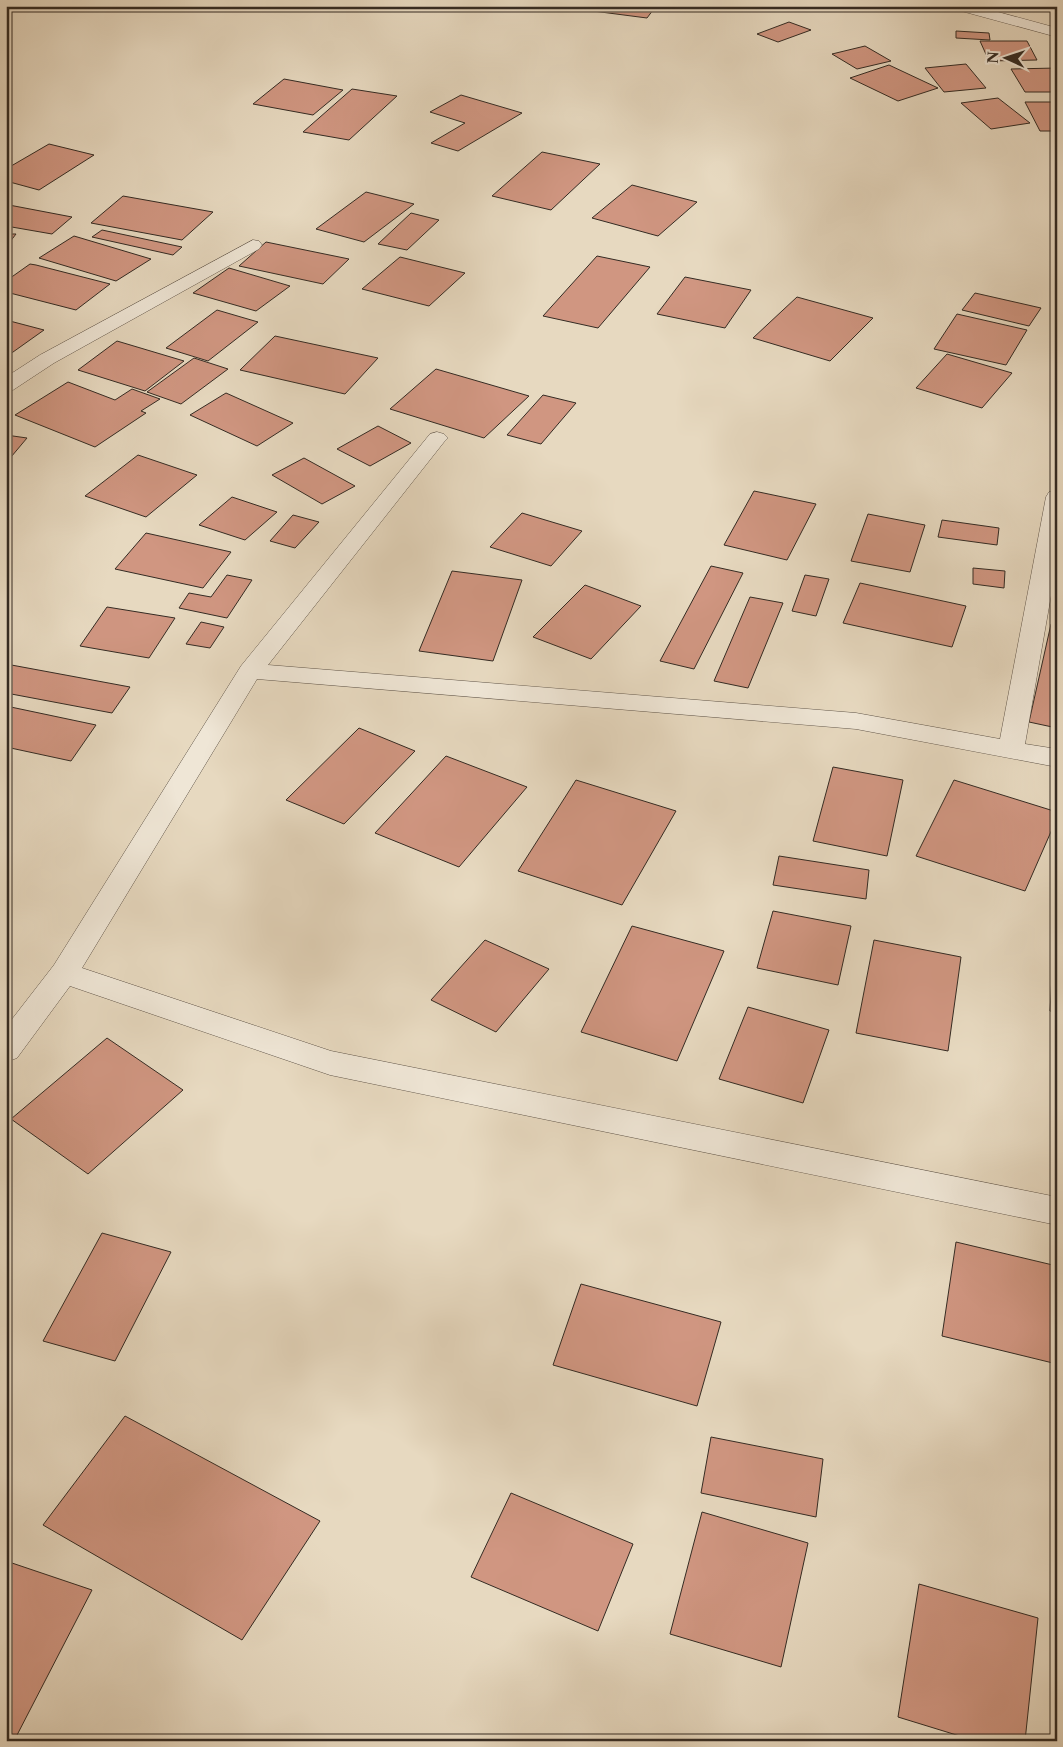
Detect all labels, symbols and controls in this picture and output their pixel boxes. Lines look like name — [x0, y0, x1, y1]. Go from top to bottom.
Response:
north arrow — [980, 32, 1030, 82]
text: N — [984, 51, 1002, 64]

